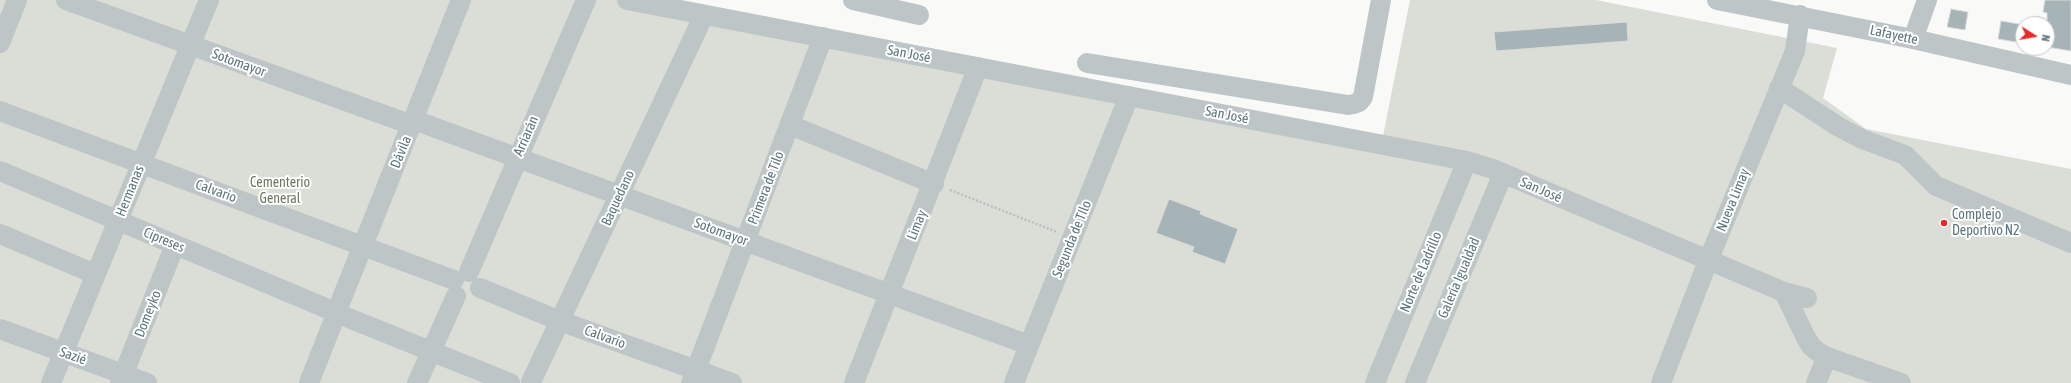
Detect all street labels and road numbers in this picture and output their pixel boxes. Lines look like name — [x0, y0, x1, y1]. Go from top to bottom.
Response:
street label: Lafayette — [1869, 22, 1919, 48]
street label: San José — [886, 42, 932, 66]
street label: Sotomayor — [210, 46, 268, 80]
street label: San José — [1204, 103, 1250, 127]
street label: Arriarán — [510, 113, 542, 159]
street label: Dávila — [387, 133, 415, 171]
street label: Primera de Tilo — [744, 149, 788, 227]
street label: Hermanas — [112, 163, 148, 219]
street label: Nueva Limay — [1713, 166, 1753, 234]
street label: Baquedano — [598, 168, 638, 228]
street label: San José — [1518, 174, 1564, 206]
street label: Calvario — [193, 176, 239, 206]
street label: Segunda de TIlo — [1049, 198, 1095, 280]
street label: Limay — [903, 207, 931, 243]
street label: Sotomayor — [692, 215, 750, 249]
street label: Cipreses — [141, 224, 187, 256]
street label: Norte de Ladrillo — [1397, 229, 1445, 315]
street label: Galería Igualdad — [1434, 235, 1484, 321]
street label: Domeyko — [131, 288, 165, 340]
street label: Calvario — [582, 322, 628, 352]
street label: Sazié — [57, 343, 89, 369]

